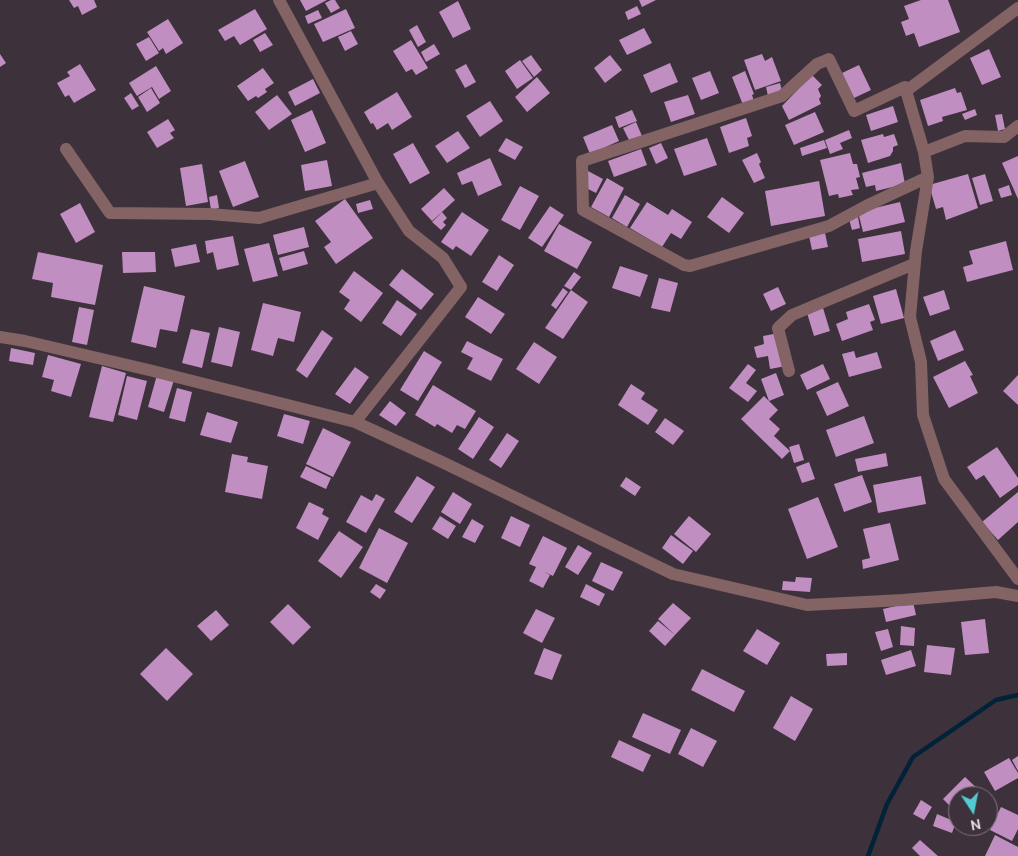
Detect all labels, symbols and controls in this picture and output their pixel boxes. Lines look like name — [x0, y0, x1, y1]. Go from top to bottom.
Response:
north arrow — [948, 786, 998, 836]
text: N — [969, 816, 982, 834]

